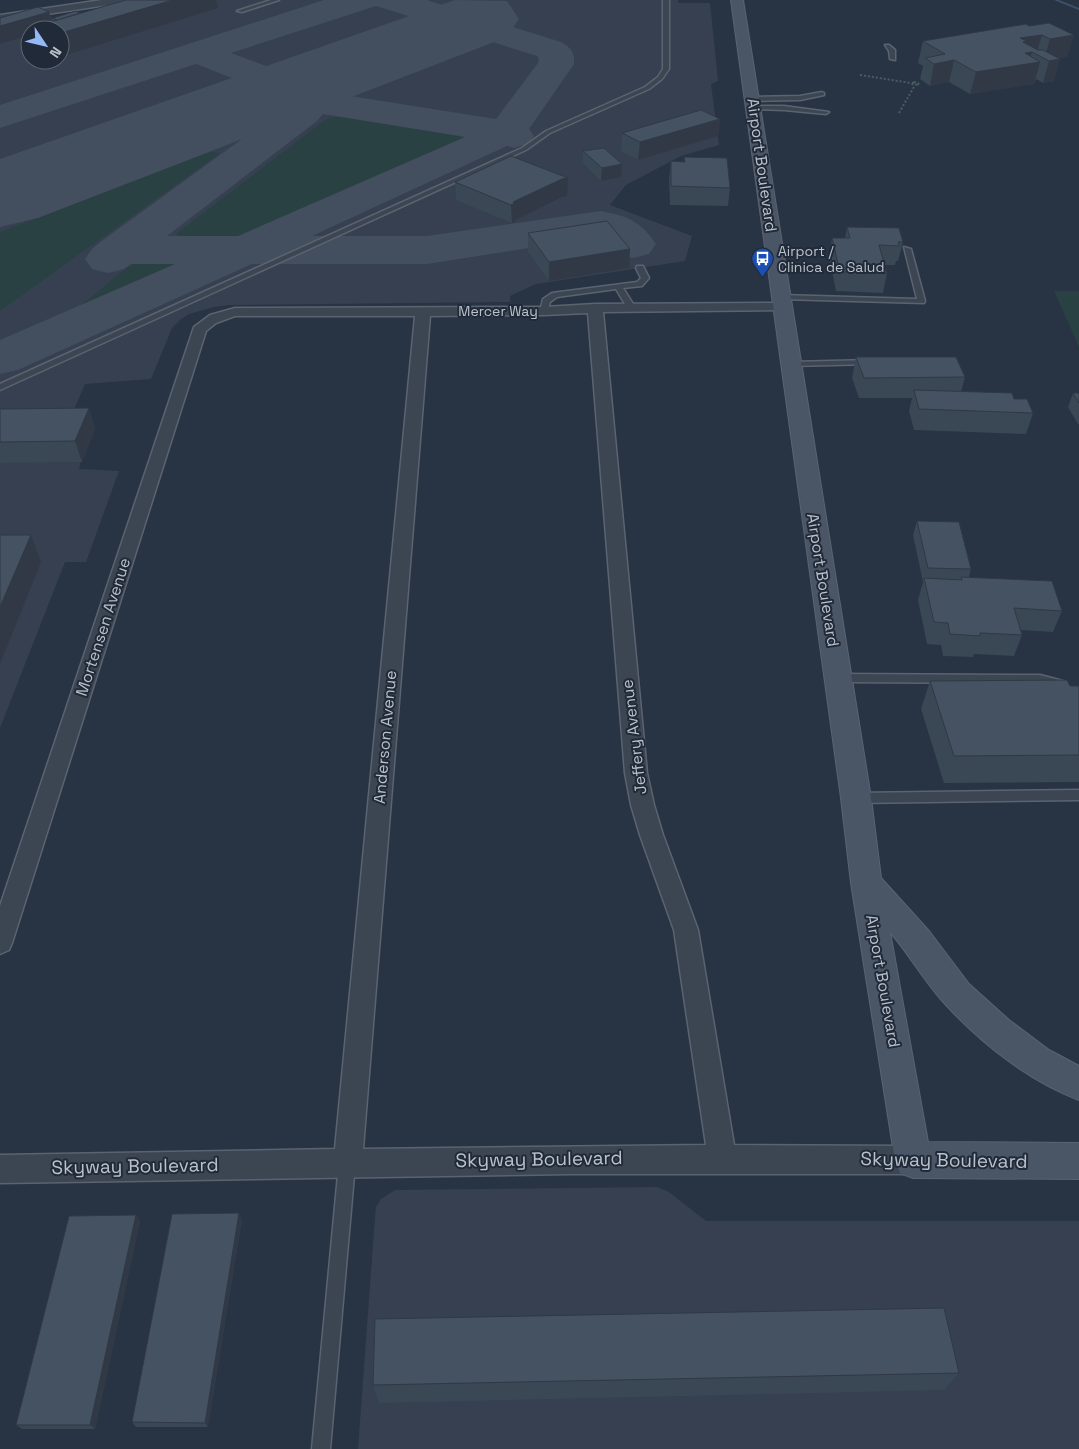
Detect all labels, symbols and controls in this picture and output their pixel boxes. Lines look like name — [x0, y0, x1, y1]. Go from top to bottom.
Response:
north arrow — [20, 20, 70, 70]
text: N — [46, 43, 66, 61]
street label: Airport Boulevard — [742, 97, 782, 233]
place label: Airport / Clinica de Salud — [778, 242, 884, 276]
bus stop icon: Airport / Clinica de Salud — [750, 247, 774, 278]
street label: Mercer Way — [458, 302, 538, 320]
street label: Airport Boulevard — [802, 512, 844, 648]
street label: Mortensen Avenue — [71, 555, 135, 699]
street label: Anderson Avenue — [369, 669, 401, 805]
street label: Jeffery Avenue — [617, 678, 651, 796]
street label: Airport Boulevard — [861, 913, 905, 1049]
street label: Skyway Boulevard — [455, 1145, 623, 1173]
street label: Skyway Boulevard — [860, 1146, 1028, 1174]
street label: Skyway Boulevard — [51, 1152, 219, 1180]

